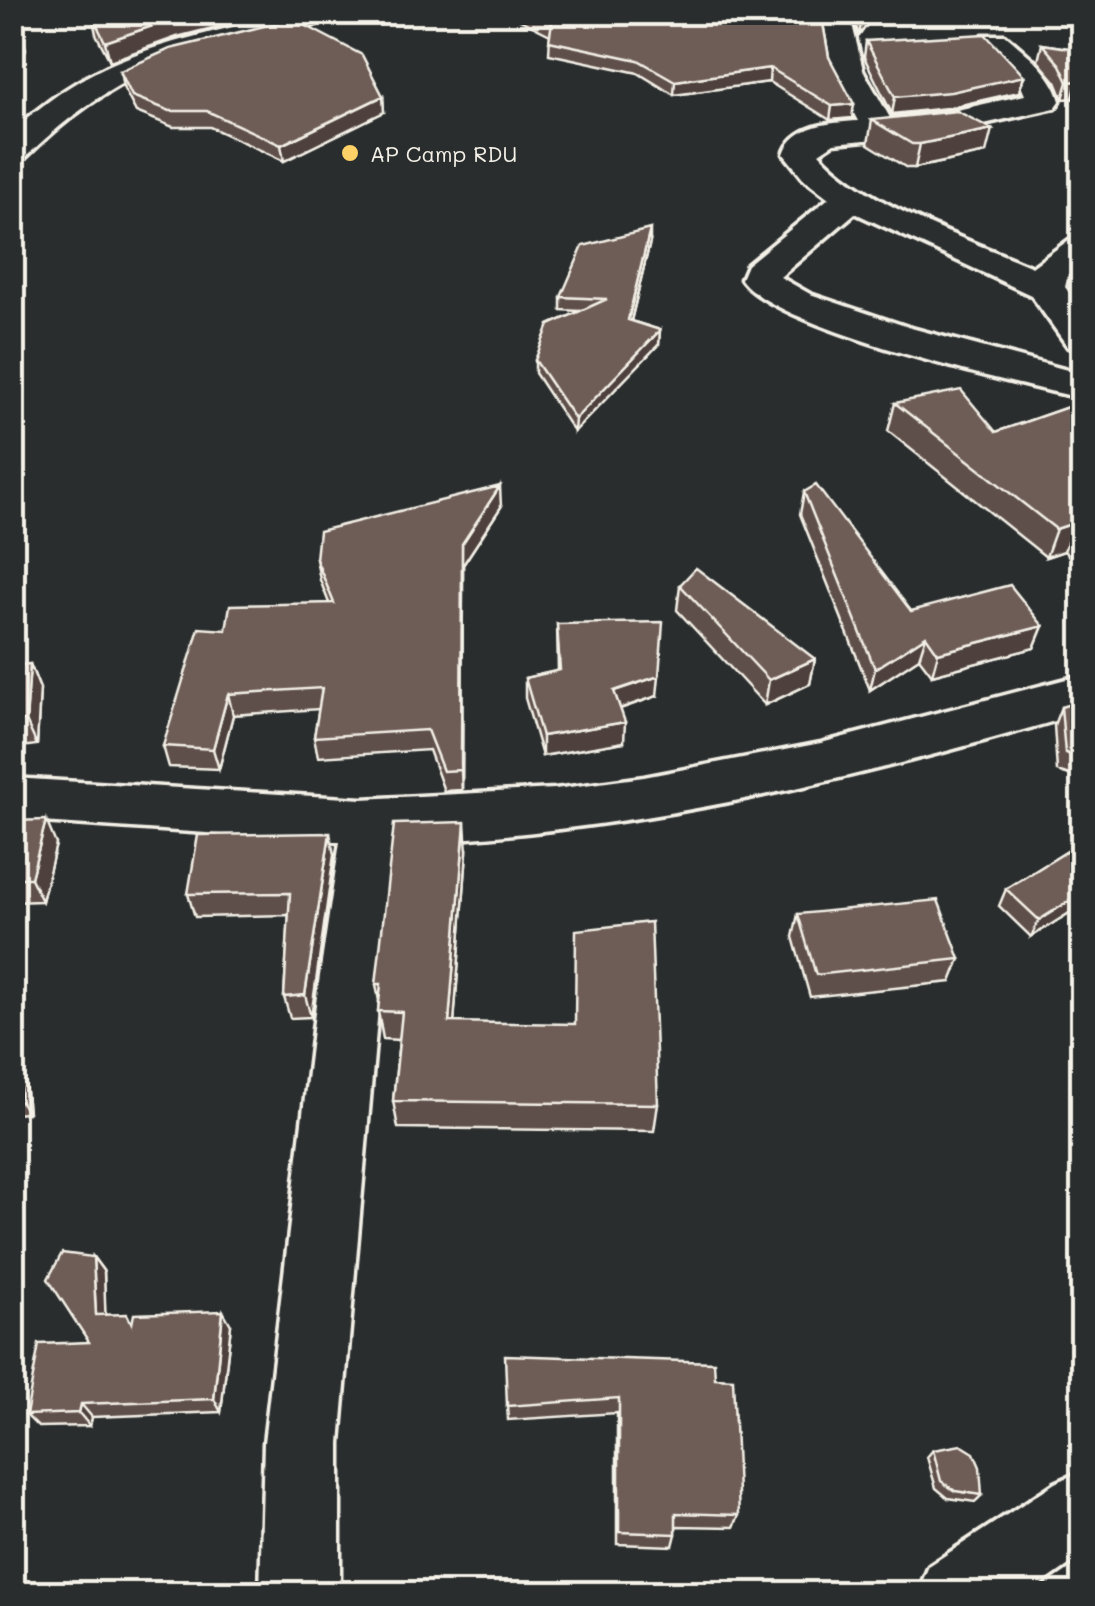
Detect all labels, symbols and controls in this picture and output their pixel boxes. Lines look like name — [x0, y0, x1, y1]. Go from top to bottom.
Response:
place label: AP Camp RDU — [370, 139, 517, 168]
marker: AP Camp RDU — [339, 142, 361, 164]

